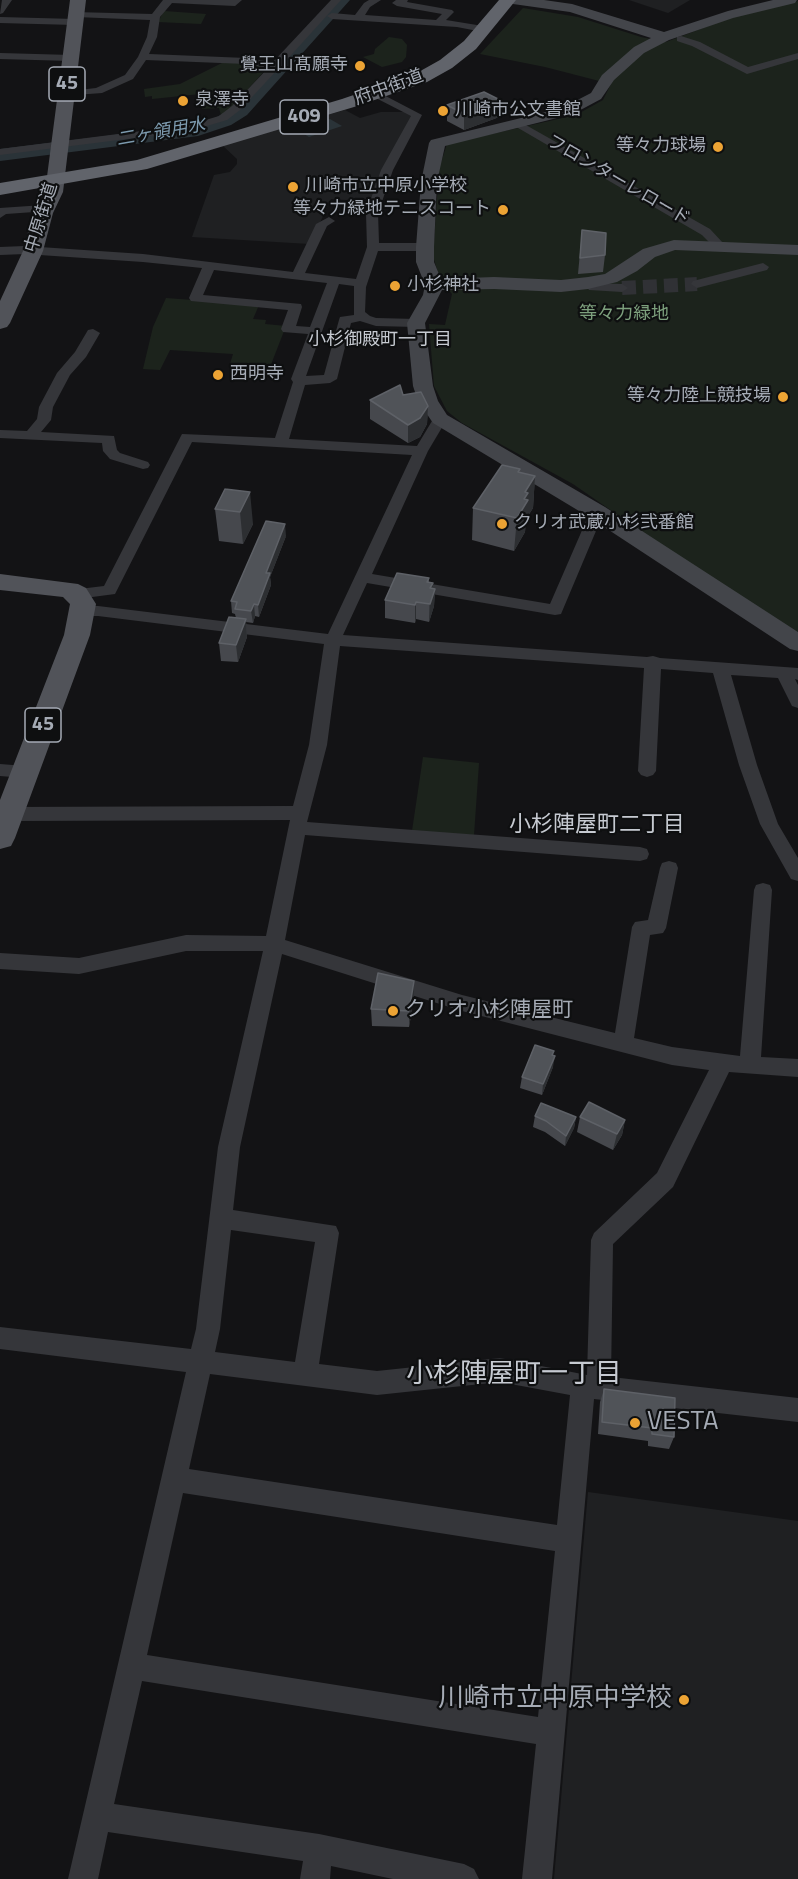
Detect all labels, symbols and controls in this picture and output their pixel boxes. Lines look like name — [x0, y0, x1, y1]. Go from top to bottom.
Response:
place label: 覺王山髙願寺 — [240, 55, 348, 77]
marker: 覺王山髙願寺 — [353, 59, 367, 73]
street label: 府中街道 — [351, 66, 427, 110]
road number: 45 — [49, 67, 85, 101]
place label: 泉澤寺 — [195, 90, 249, 112]
marker: 泉澤寺 — [176, 94, 190, 108]
road number: 409 — [280, 100, 328, 134]
place label: 川崎市公文書館 — [455, 100, 581, 122]
marker: 川崎市公文書館 — [436, 104, 450, 118]
water label: 二ヶ領用水 — [115, 115, 207, 151]
street label: フロンターレロード — [542, 131, 694, 231]
place label: 等々力球場 — [616, 136, 706, 158]
marker: 等々力球場 — [711, 140, 725, 154]
place label: 川崎市立中原小学校 — [305, 176, 467, 198]
street label: 中原街道 — [21, 180, 63, 256]
marker: 川崎市立中原小学校 — [286, 180, 300, 194]
place label: 等々力緑地テニスコート — [293, 199, 491, 221]
marker: 等々力緑地テニスコート — [496, 203, 510, 217]
place label: 小杉神社 — [407, 275, 479, 297]
marker: 小杉神社 — [388, 279, 402, 293]
park label: 等々力緑地 — [579, 304, 669, 326]
district label: 小杉御殿町一丁目 — [308, 330, 452, 352]
place label: 西明寺 — [230, 364, 284, 386]
marker: 西明寺 — [211, 368, 225, 382]
place label: 等々力陸上競技場 — [627, 386, 771, 408]
marker: 等々力陸上競技場 — [776, 390, 790, 404]
place label: クリオ武蔵小杉弐番館 — [514, 513, 694, 535]
marker: クリオ武蔵小杉弐番館 — [495, 517, 509, 531]
road number: 45 — [25, 708, 61, 742]
district label: 小杉陣屋町二丁目 — [509, 813, 685, 839]
place label: クリオ小杉陣屋町 — [405, 998, 573, 1024]
marker: クリオ小杉陣屋町 — [386, 1004, 400, 1018]
district label: 小杉陣屋町一丁目 — [406, 1359, 622, 1391]
place label: VESTA — [647, 1407, 718, 1439]
marker: VESTA — [628, 1416, 642, 1430]
place label: 川崎市立中原中学校 — [438, 1684, 672, 1716]
marker: 川崎市立中原中学校 — [677, 1693, 691, 1707]

